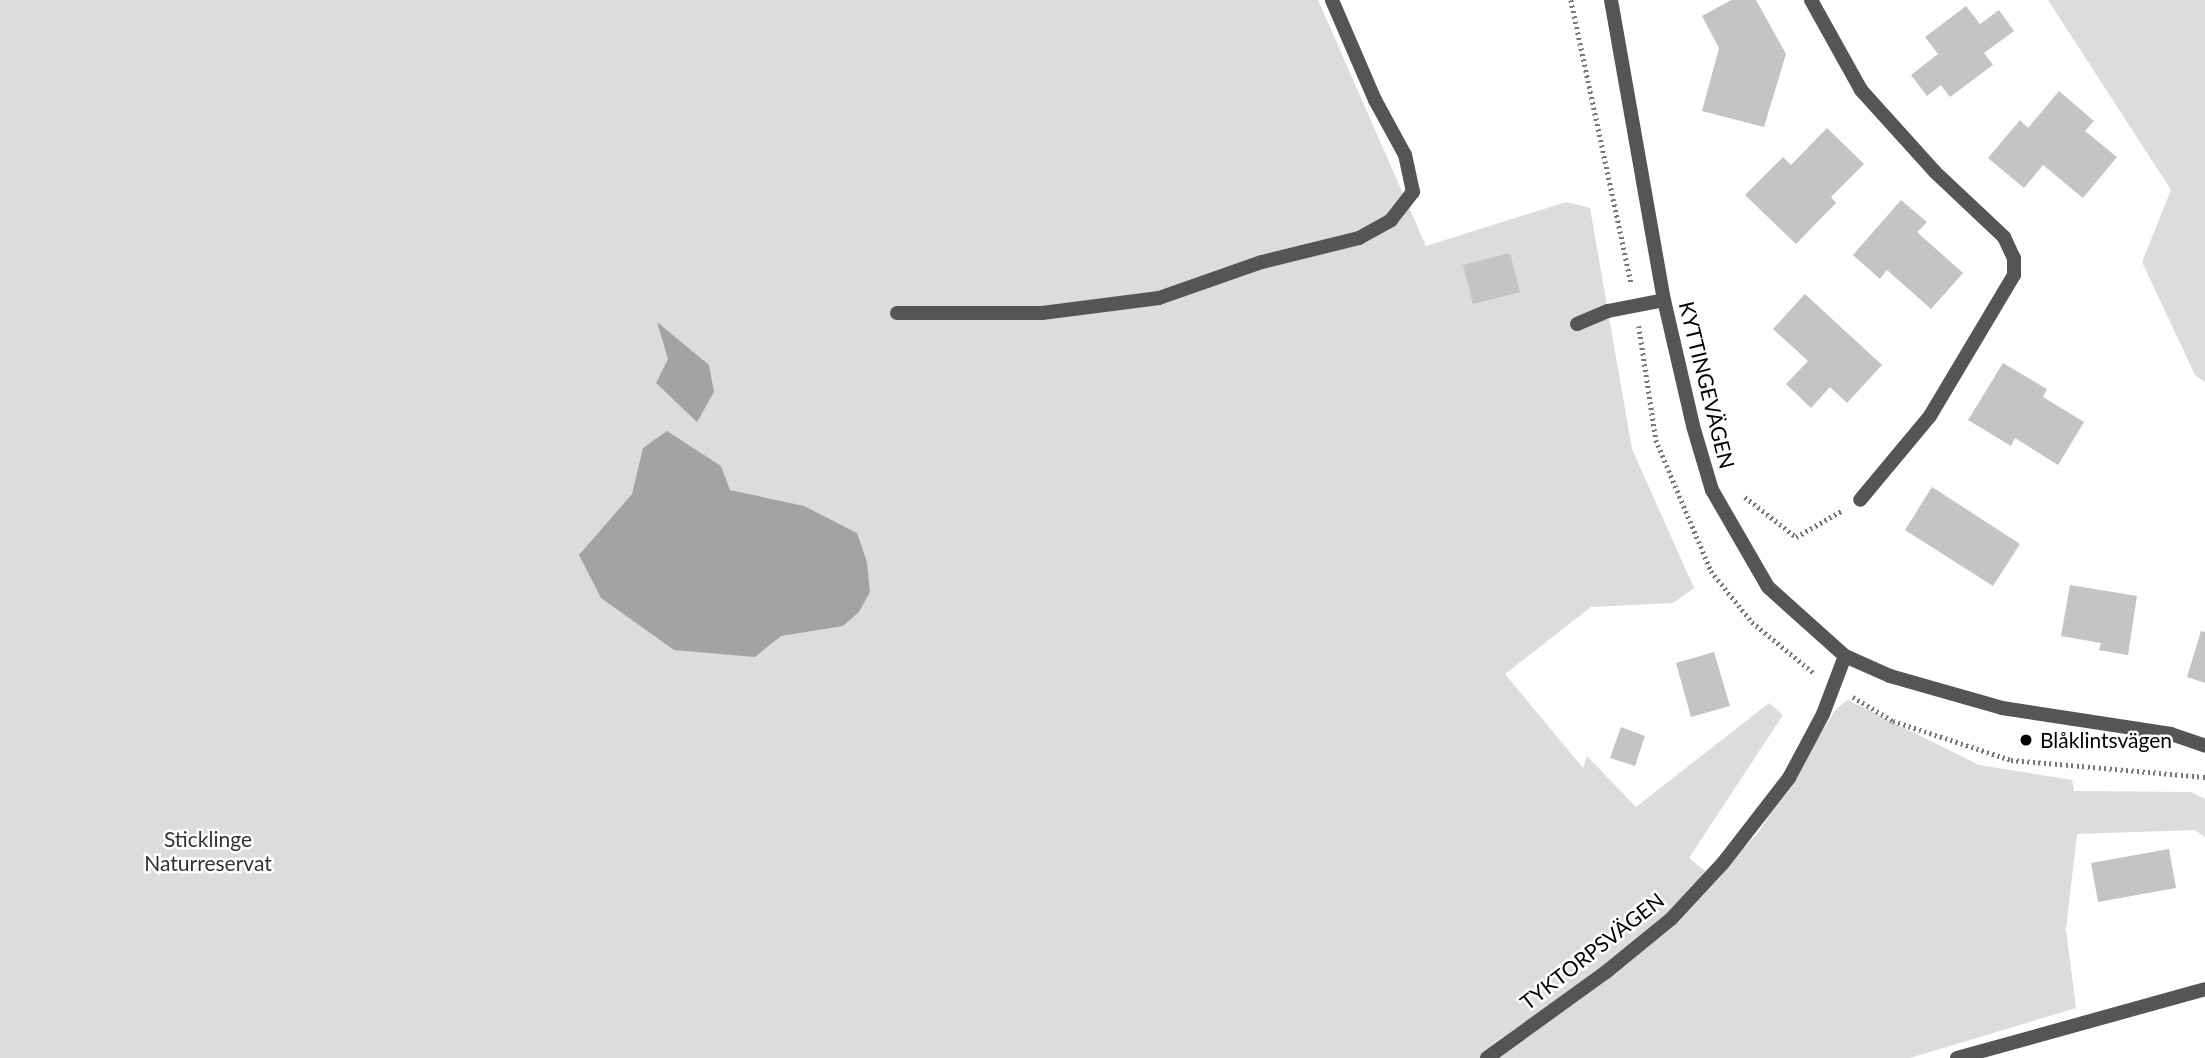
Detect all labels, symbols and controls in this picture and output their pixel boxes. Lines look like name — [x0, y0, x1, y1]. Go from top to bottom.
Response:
street label: KYTTINGEVÄGEN — [1674, 299, 1740, 471]
place label: Blåklintsvägen — [2040, 727, 2172, 753]
marker: Blåklintsvägen — [2018, 732, 2034, 748]
park label: Sticklinge Naturreservat — [144, 826, 272, 876]
street label: TYKTORPSVÄGEN — [1515, 887, 1669, 1015]

